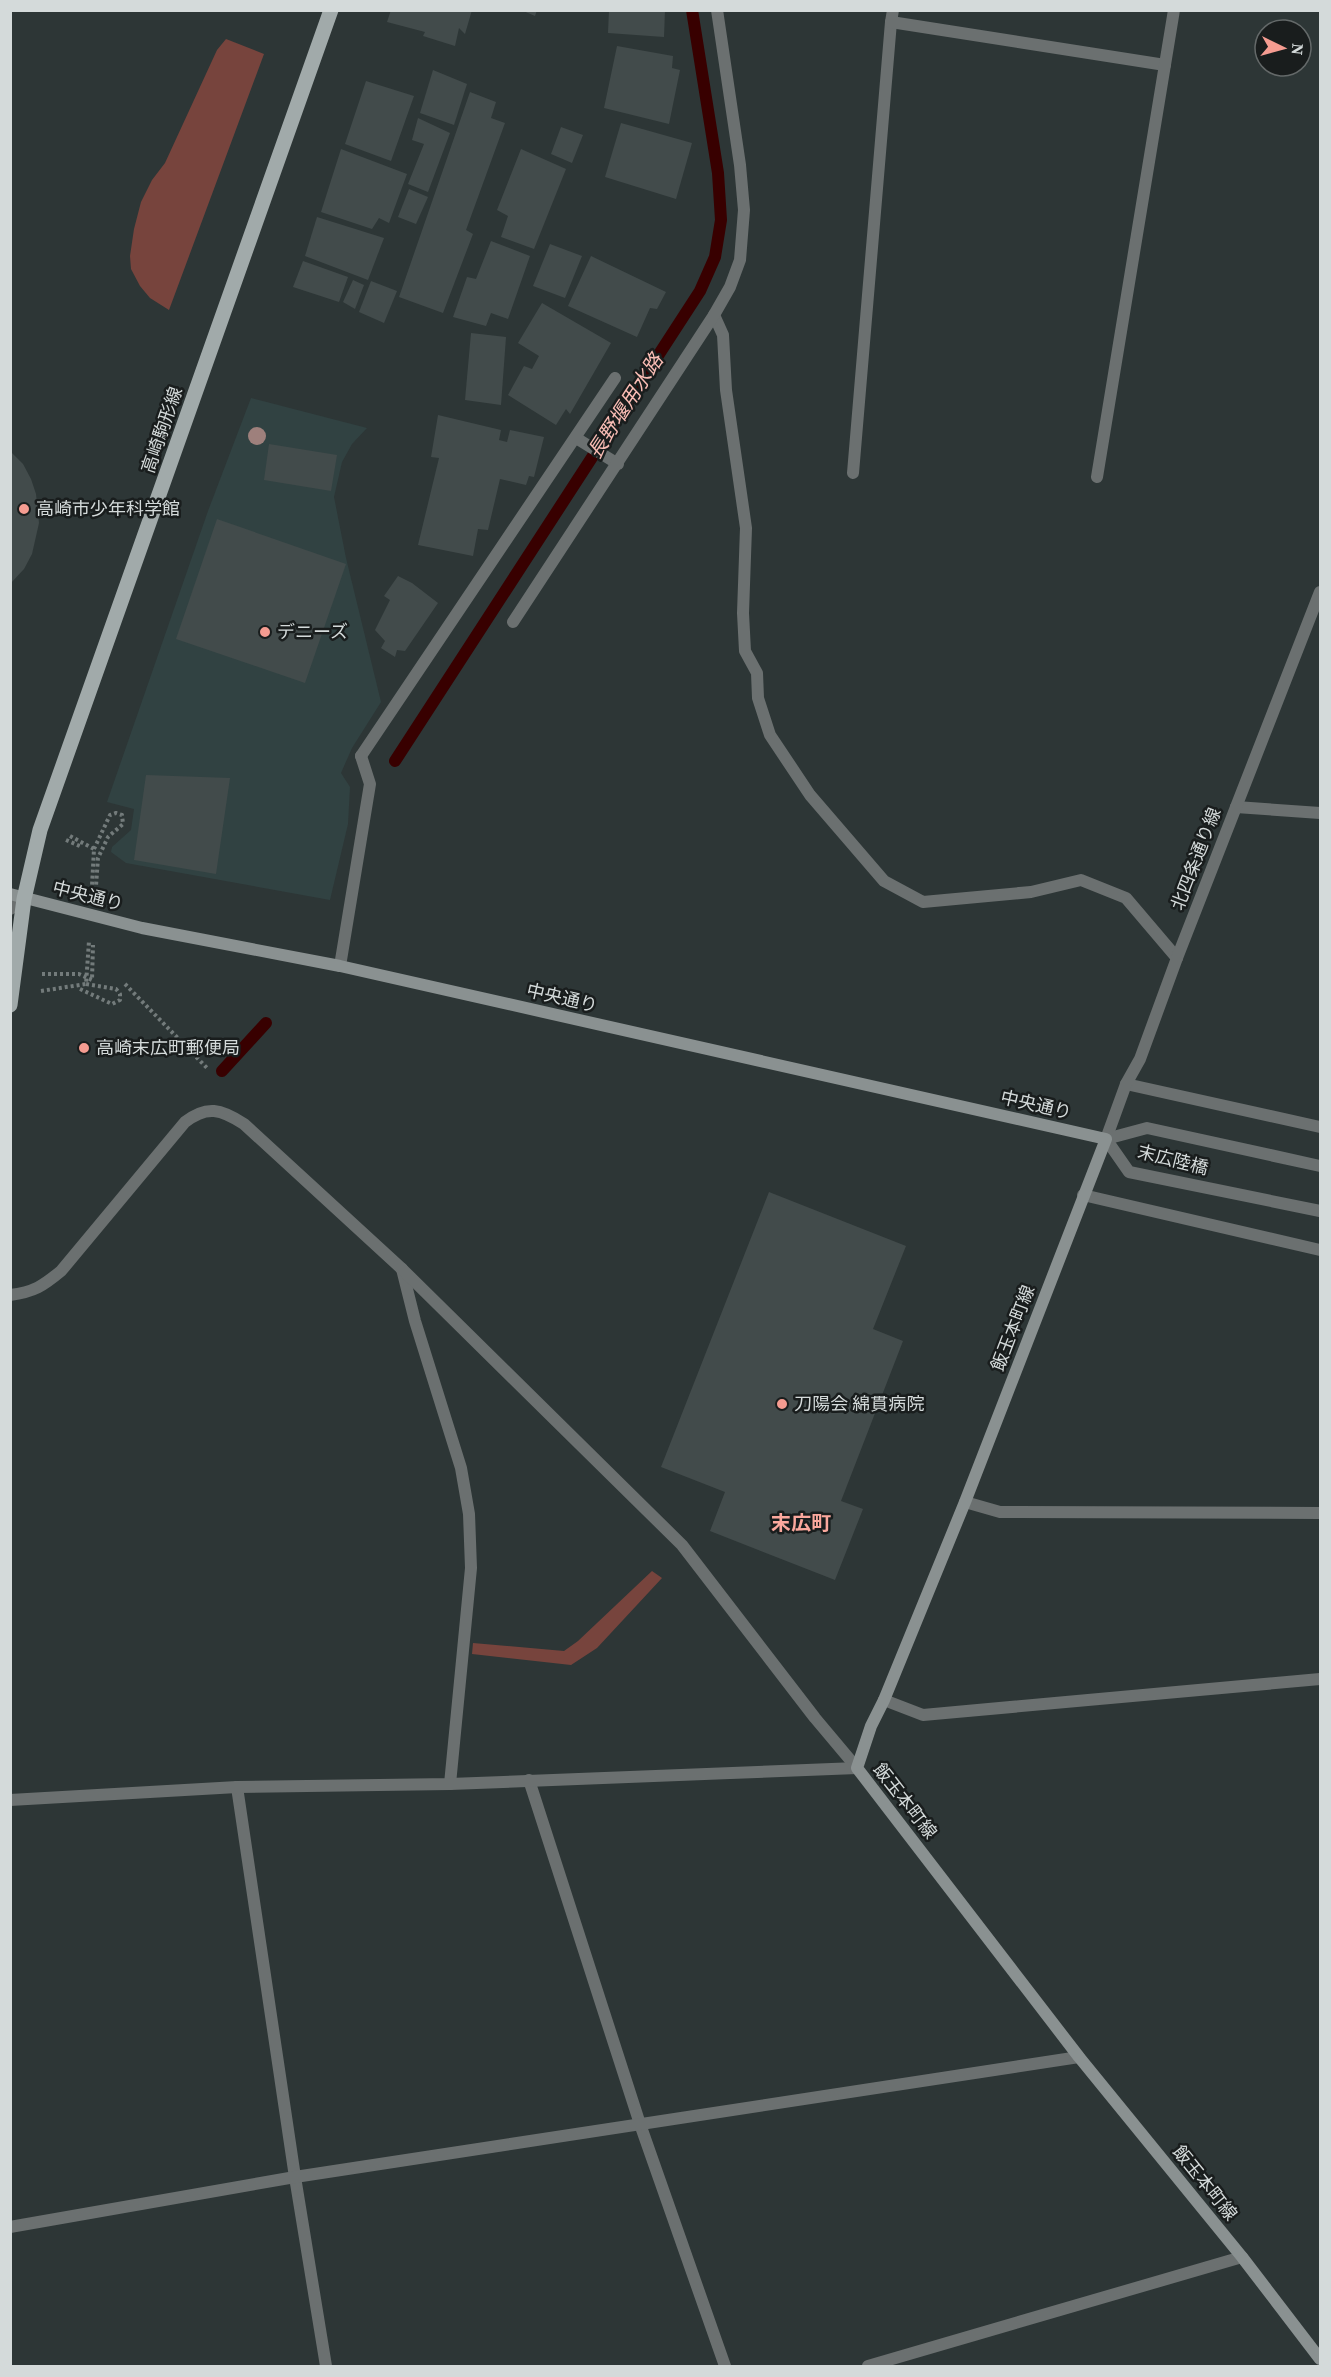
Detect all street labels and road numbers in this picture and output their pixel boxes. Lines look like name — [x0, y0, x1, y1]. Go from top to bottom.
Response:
street label: 高崎駒形線 — [135, 383, 188, 476]
street label: 北四条通り線 — [1165, 804, 1227, 914]
street label: 中央通り — [50, 875, 126, 916]
street label: 中央通り — [524, 977, 600, 1018]
street label: 中央通り — [998, 1084, 1074, 1125]
street label: 末広陸橋 — [1135, 1139, 1211, 1180]
street label: 飯玉本町線 — [985, 1281, 1040, 1374]
street label: 飯玉本町線 — [868, 1758, 943, 1844]
street label: 飯玉本町線 — [1167, 2140, 1243, 2226]

